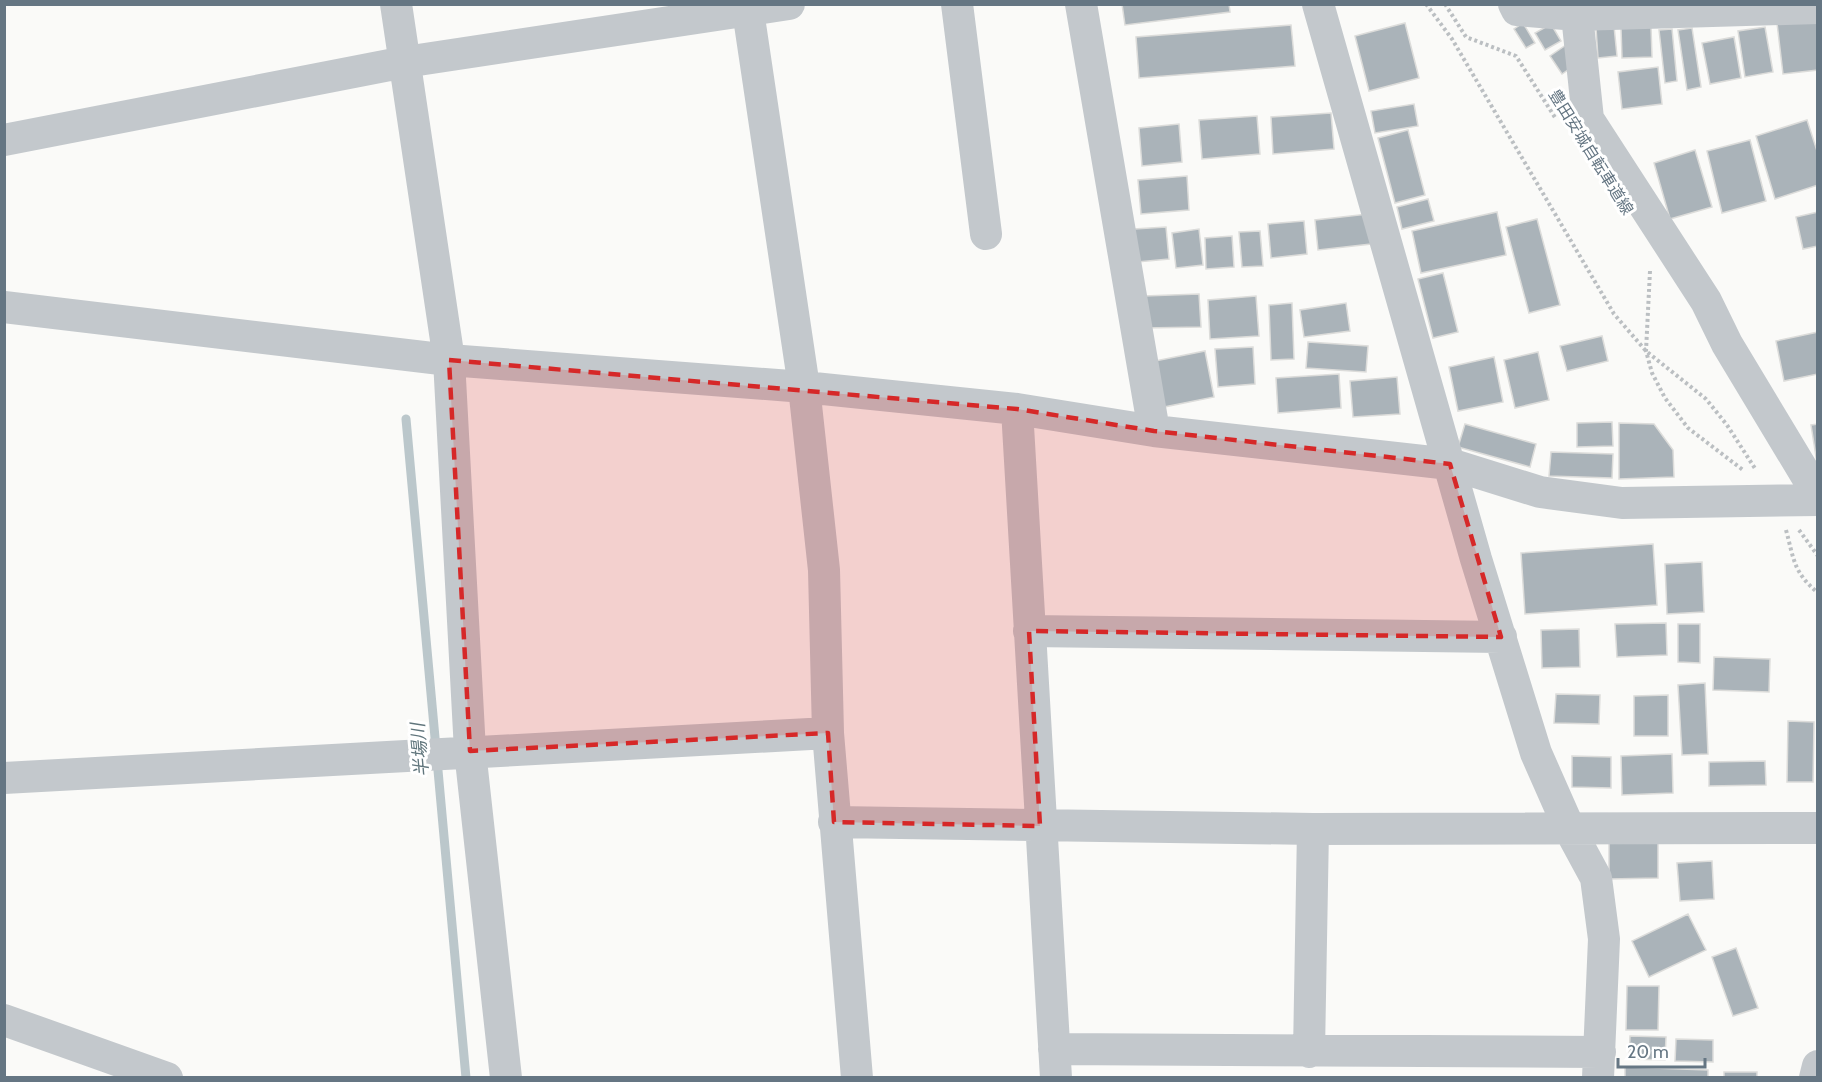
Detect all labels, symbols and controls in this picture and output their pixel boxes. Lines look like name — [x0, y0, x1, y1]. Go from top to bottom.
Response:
street label: 豊田安城自転車道線 — [1545, 86, 1637, 218]
water label: 半場川 — [407, 720, 433, 778]
scale bar — [1618, 1031, 1705, 1069]
text: 20 m — [1627, 1041, 1669, 1063]

